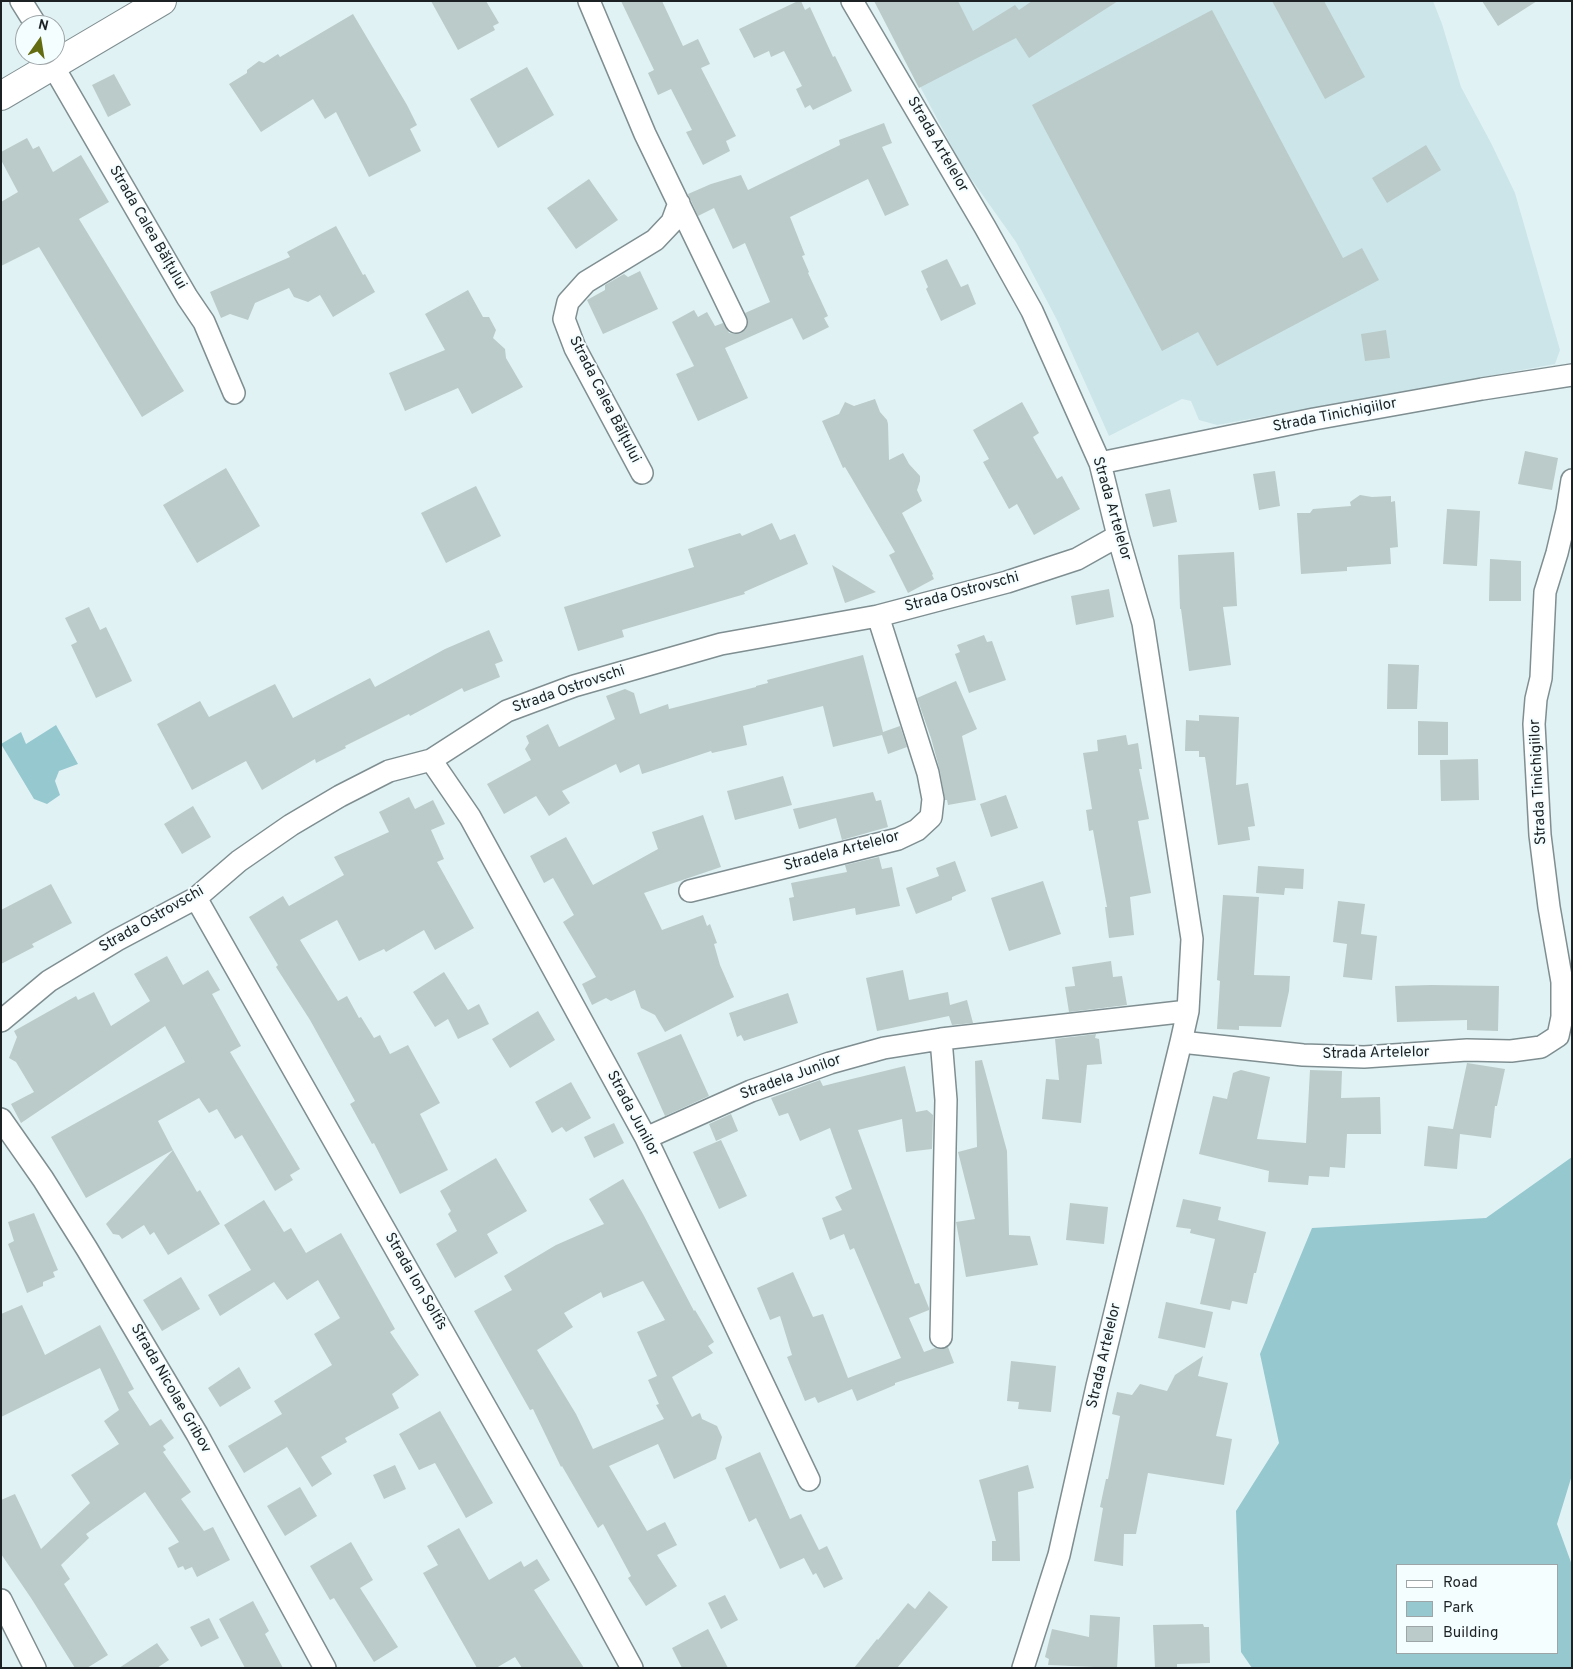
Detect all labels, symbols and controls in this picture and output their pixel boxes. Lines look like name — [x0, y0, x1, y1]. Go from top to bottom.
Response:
north arrow — [15, 15, 65, 65]
text: N — [36, 16, 50, 35]
street label: Strada Artelelor — [902, 94, 972, 196]
street label: Strada Calea Bălțului — [104, 163, 190, 293]
street label: Strada Calea Bălțului — [564, 334, 644, 466]
street label: Strada Tinichigiilor — [1271, 395, 1399, 437]
street label: Strada Artelelor — [1088, 455, 1134, 563]
street label: Strada Ostrovschi — [903, 569, 1021, 617]
street label: Strada Ostrovschi — [510, 662, 628, 718]
street label: Strada Tinichigiilor — [1527, 719, 1551, 845]
street label: Stradela Artelelor — [782, 828, 902, 876]
street label: Strada Ostrovschi — [97, 883, 207, 957]
street label: Strada Artelelor — [1322, 1044, 1430, 1064]
street label: Stradela Junilor — [738, 1051, 844, 1105]
street label: Strada Junilor — [602, 1068, 662, 1160]
street label: Strada Ion Soltîs — [380, 1230, 450, 1334]
street label: Strada Artelelor — [1084, 1302, 1126, 1410]
street label: Strada Nicolae Gribov — [126, 1321, 214, 1457]
legend — [1396, 1564, 1558, 1654]
text: Road — [1443, 1574, 1478, 1593]
text: Park — [1443, 1599, 1474, 1618]
text: Building — [1443, 1624, 1498, 1643]

